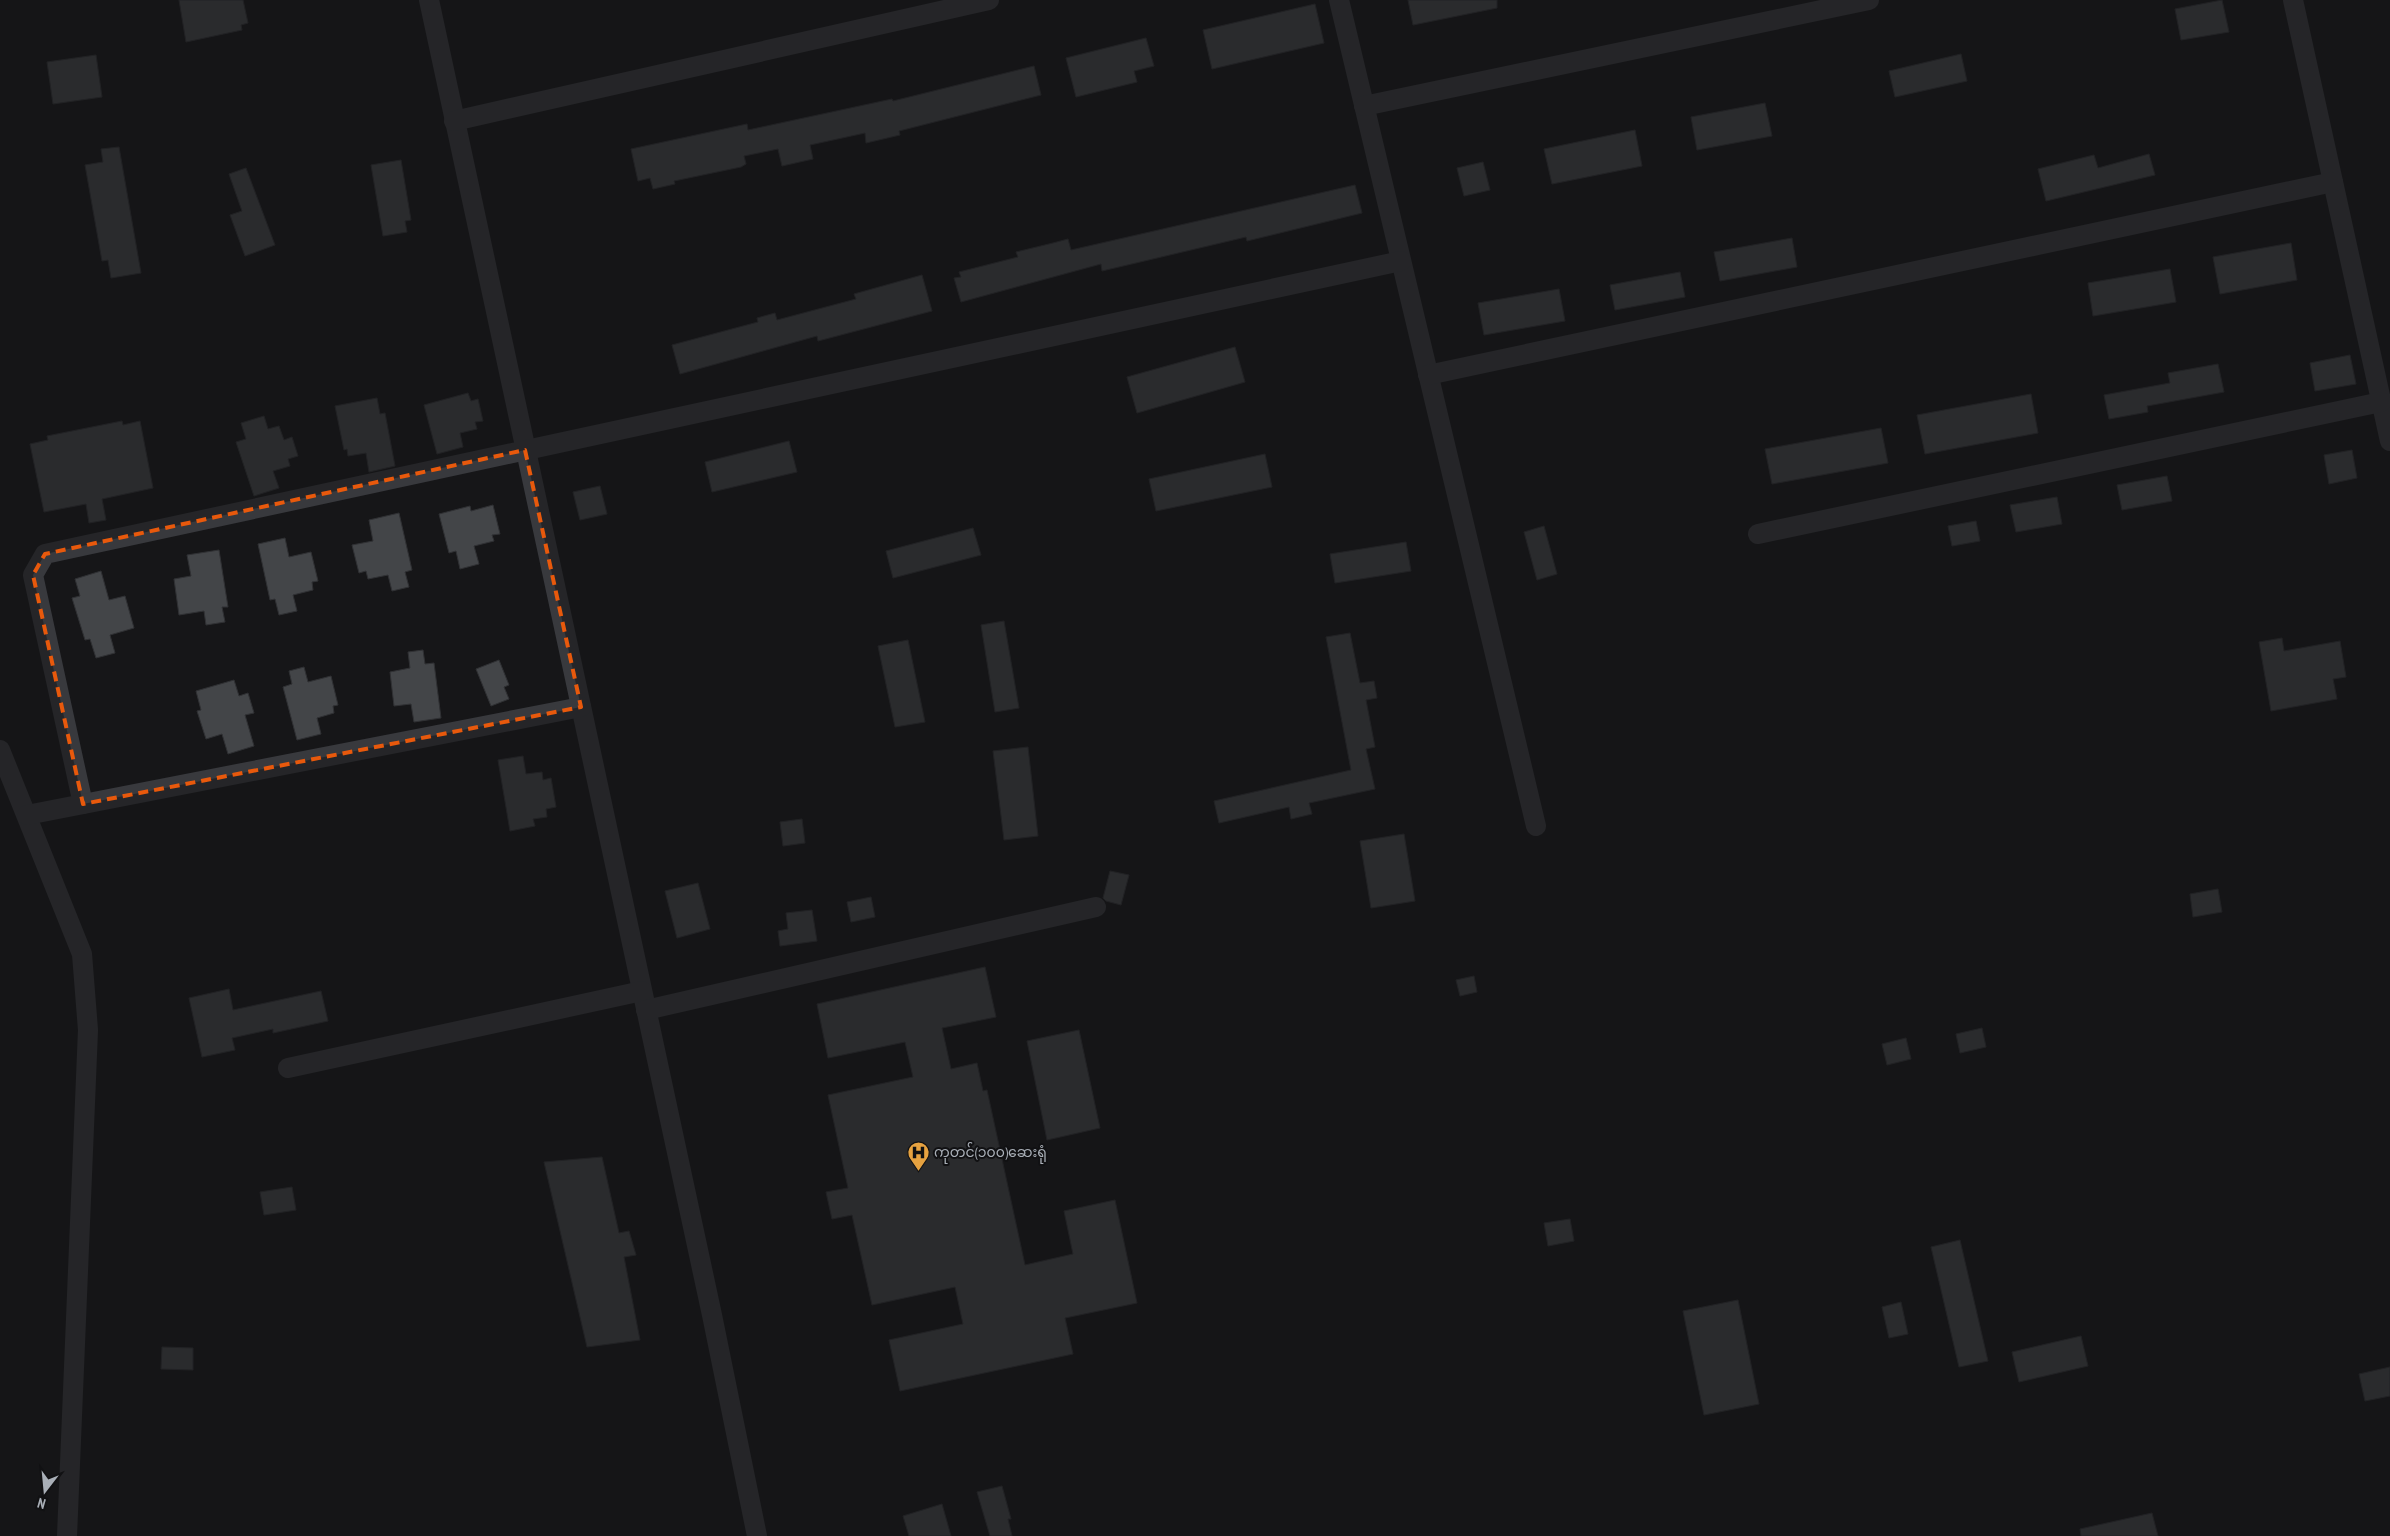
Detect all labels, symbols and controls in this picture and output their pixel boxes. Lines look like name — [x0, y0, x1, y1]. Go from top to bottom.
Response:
hospital icon: ကုတင်(၁၀၀)ဆေးရုံ — [906, 1140, 930, 1171]
place label: ကုတင်(၁၀၀)ဆေးရုံ — [934, 1142, 1047, 1164]
north arrow — [20, 1466, 70, 1516]
text: N — [35, 1494, 48, 1513]

